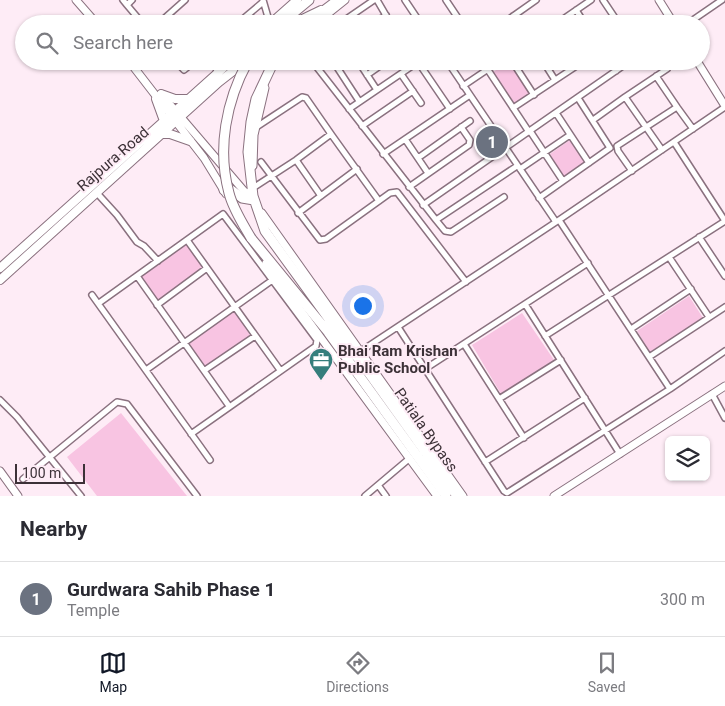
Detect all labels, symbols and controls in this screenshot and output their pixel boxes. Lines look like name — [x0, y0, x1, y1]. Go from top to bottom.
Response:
search box — [15, 15, 710, 70]
icon: search — [33, 29, 61, 57]
text: Search here — [73, 31, 173, 54]
street label: Rajpura Road — [74, 123, 152, 195]
pin: 1 — [476, 123, 508, 161]
your location — [350, 293, 376, 319]
place label: Bhai Ram Krishan Public School — [338, 342, 458, 377]
office icon: Bhai Ram Krishan Public School — [308, 347, 334, 381]
street label: Patiala Bypass — [390, 385, 462, 475]
map controls — [665, 436, 710, 481]
button: layers — [665, 436, 710, 481]
scale bar — [15, 461, 85, 484]
text: 100 m — [22, 465, 61, 481]
text: Nearby — [20, 517, 87, 541]
text: Gurdwara Sahib Phase 1 — [67, 578, 275, 601]
text: 1 — [31, 590, 41, 609]
text: 300 m — [660, 590, 705, 609]
text: Temple — [67, 601, 120, 620]
tab: Map — [99, 649, 127, 695]
tab: Directions — [326, 649, 389, 695]
tab: Saved — [588, 649, 626, 695]

